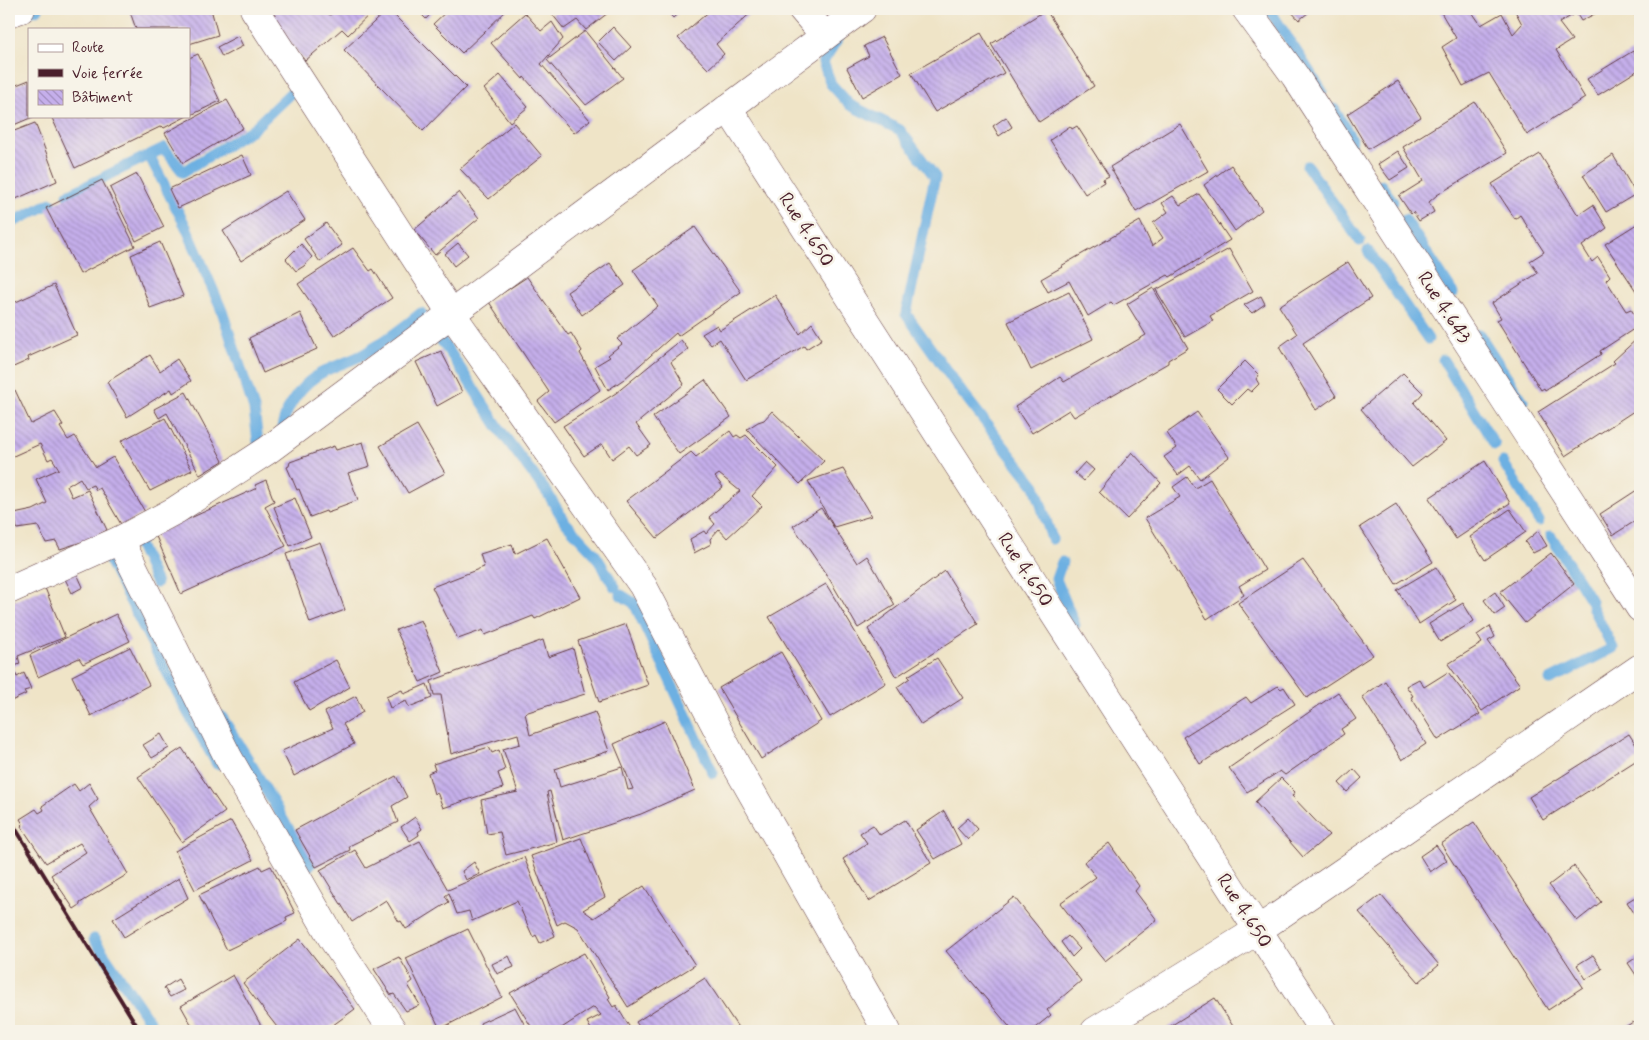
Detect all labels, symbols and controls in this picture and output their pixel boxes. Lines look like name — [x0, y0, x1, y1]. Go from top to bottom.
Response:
legend — [28, 28, 190, 118]
text: Route — [72, 38, 105, 58]
text: Voie ferrée — [72, 64, 143, 84]
text: Bâtiment — [72, 88, 133, 108]
street label: Rue 4.650 — [772, 187, 840, 272]
street label: Rue 4.643 — [1410, 266, 1477, 349]
street label: Rue 4.650 — [991, 527, 1059, 612]
street label: Rue 4.650 — [1210, 868, 1278, 953]

